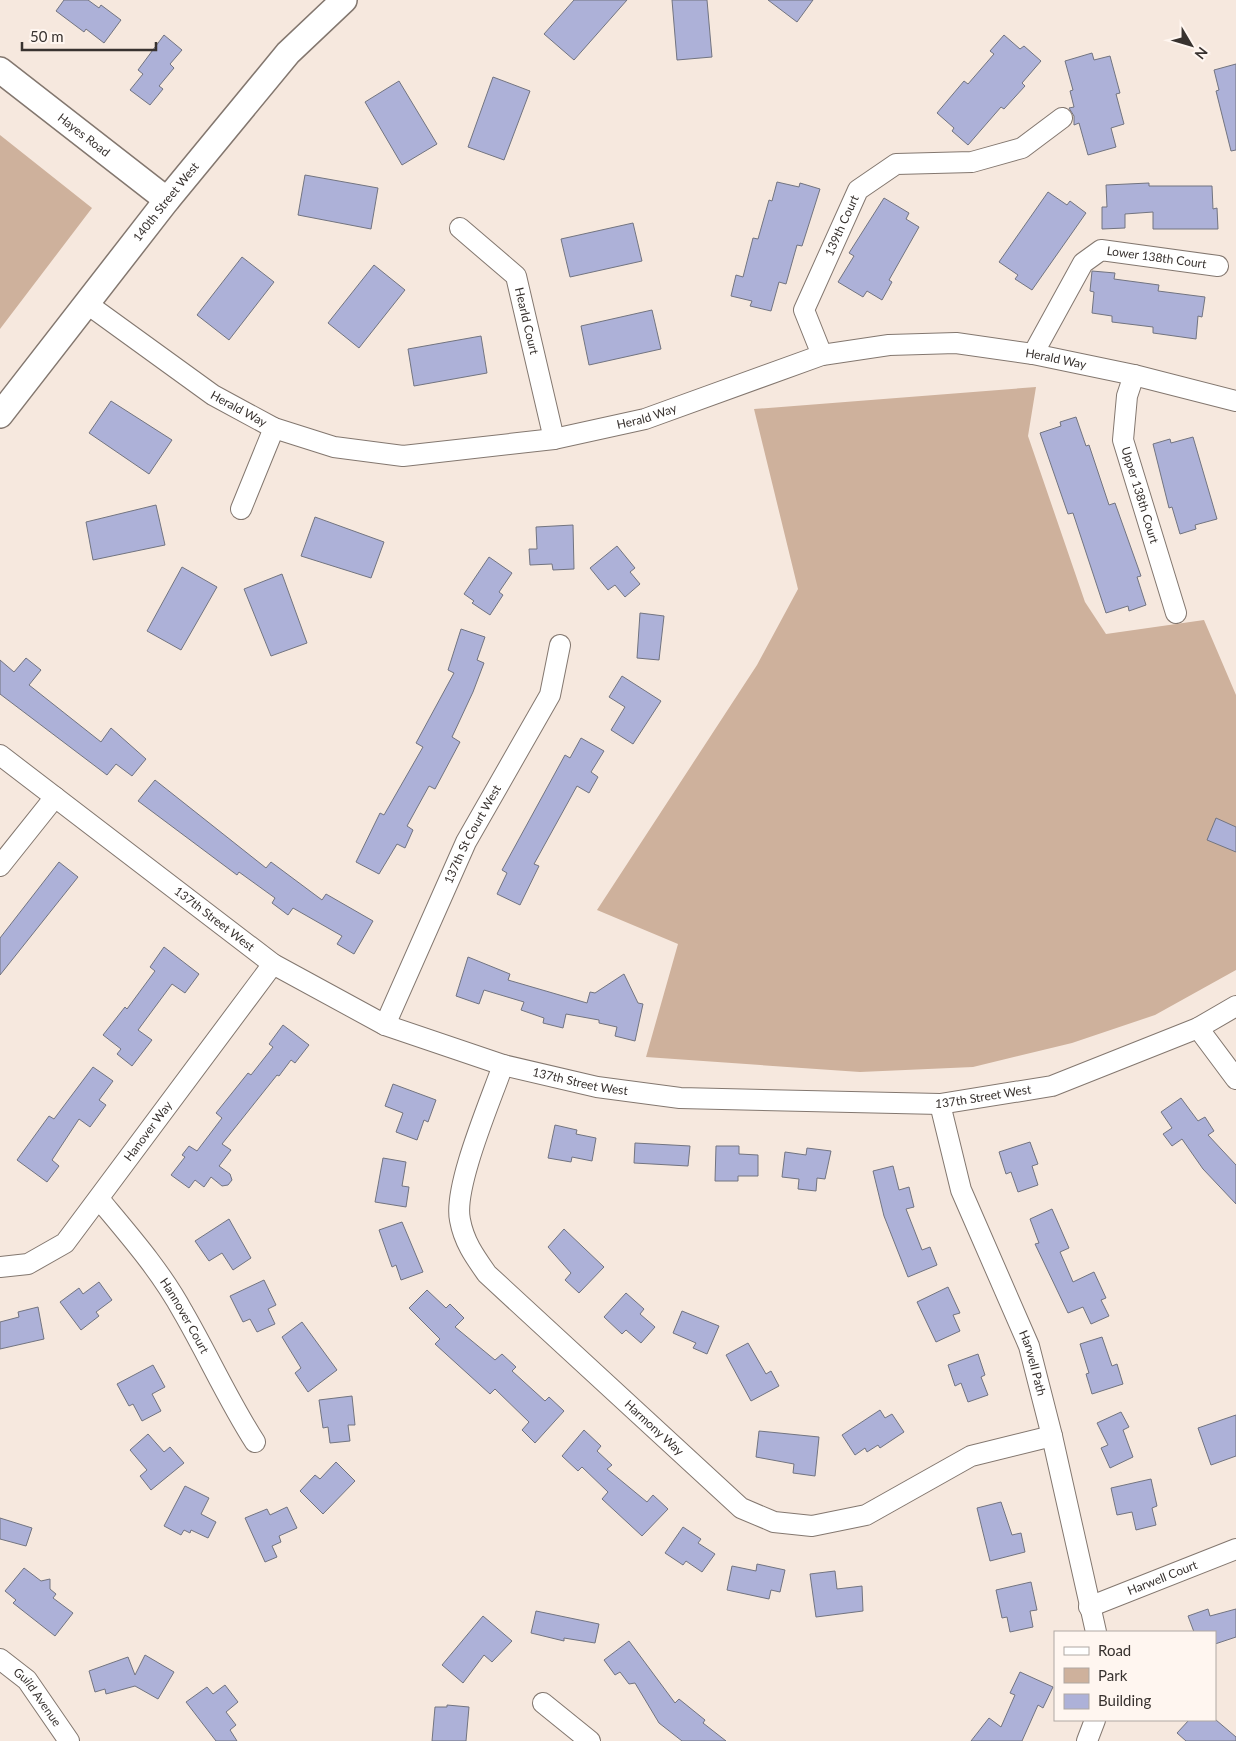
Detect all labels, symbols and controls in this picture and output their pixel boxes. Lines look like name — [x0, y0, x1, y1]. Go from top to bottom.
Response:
scale bar — [22, 20, 156, 52]
north arrow — [1166, 20, 1216, 70]
text: 50 m — [30, 27, 64, 45]
text: N — [1192, 44, 1212, 63]
street label: Hayes Road — [55, 110, 113, 160]
street label: 140th Street West — [130, 159, 202, 244]
street label: 139th Court — [821, 192, 862, 258]
street label: Lower 138th Court — [1106, 243, 1208, 271]
street label: Hearld Court — [512, 286, 542, 357]
street label: Herald Way — [1025, 345, 1089, 372]
street label: Herald Way — [208, 387, 270, 430]
street label: Herald Way — [615, 400, 679, 432]
street label: Upper 138th Court — [1118, 445, 1163, 546]
street label: 137th St Court West — [441, 781, 504, 886]
street label: 137th Street West — [172, 883, 258, 955]
street label: 137th Street West — [531, 1064, 630, 1098]
street label: 137th Street West — [935, 1081, 1033, 1111]
street label: Hanover Way — [120, 1097, 176, 1164]
street label: Hannover Court — [157, 1275, 213, 1356]
street label: Harwell Path — [1016, 1328, 1049, 1397]
street label: Harmony Way — [622, 1396, 688, 1459]
street label: Harwell Court — [1125, 1557, 1200, 1598]
legend — [1054, 1631, 1216, 1721]
text: Road — [1098, 1641, 1131, 1659]
street label: Guild Avenue — [11, 1664, 65, 1729]
text: Park — [1098, 1666, 1128, 1684]
text: Building — [1098, 1691, 1151, 1709]

